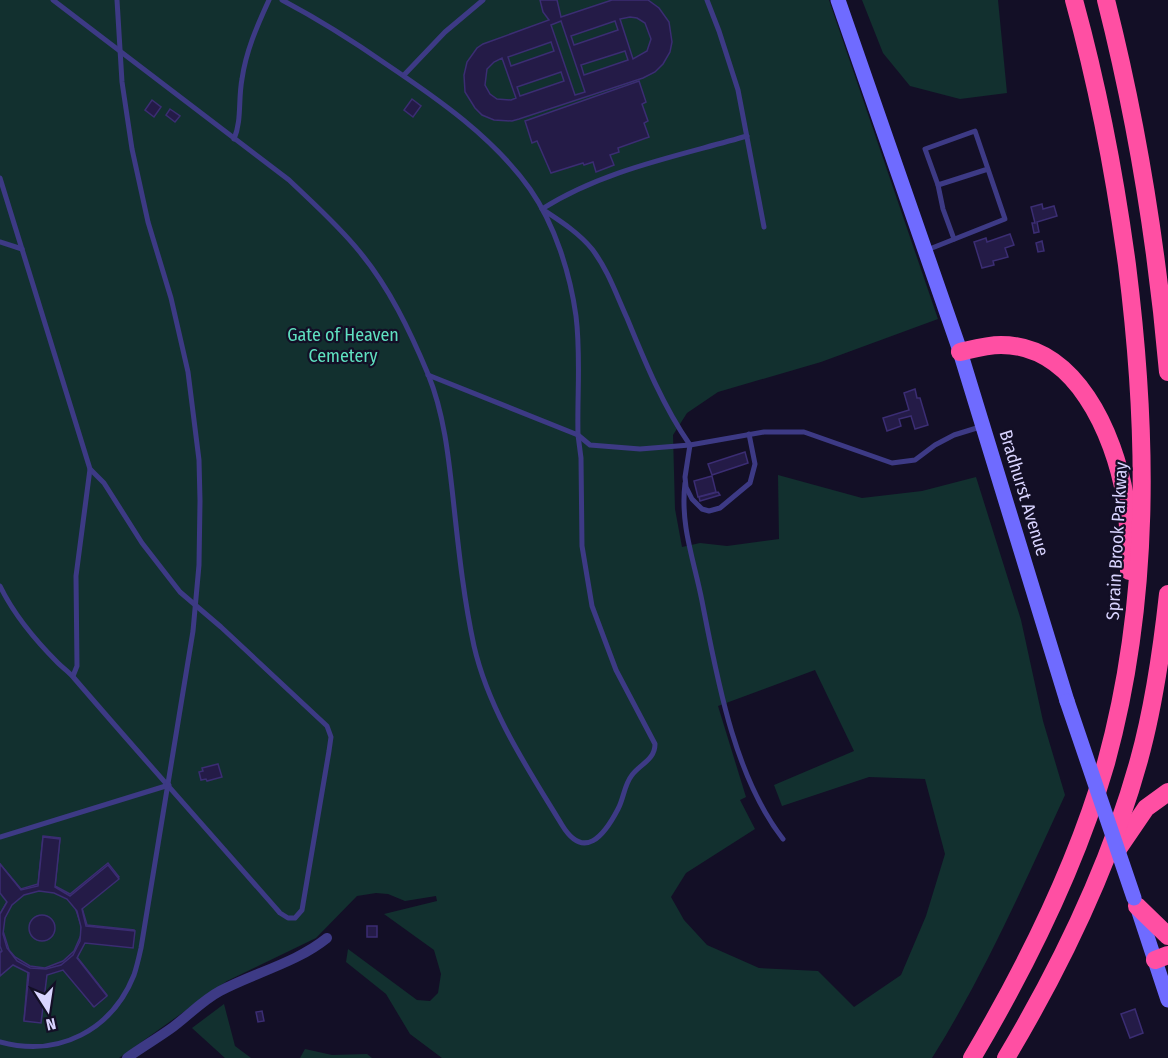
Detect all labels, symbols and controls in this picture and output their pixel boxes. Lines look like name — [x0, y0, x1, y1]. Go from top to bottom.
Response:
park label: Gate of Heaven Cemetery — [287, 324, 399, 367]
street label: Bradhurst Avenue — [994, 427, 1054, 559]
street label: Sprain Brook Parkway — [1102, 461, 1132, 621]
north arrow — [18, 980, 78, 1040]
text: N — [44, 1014, 58, 1034]

